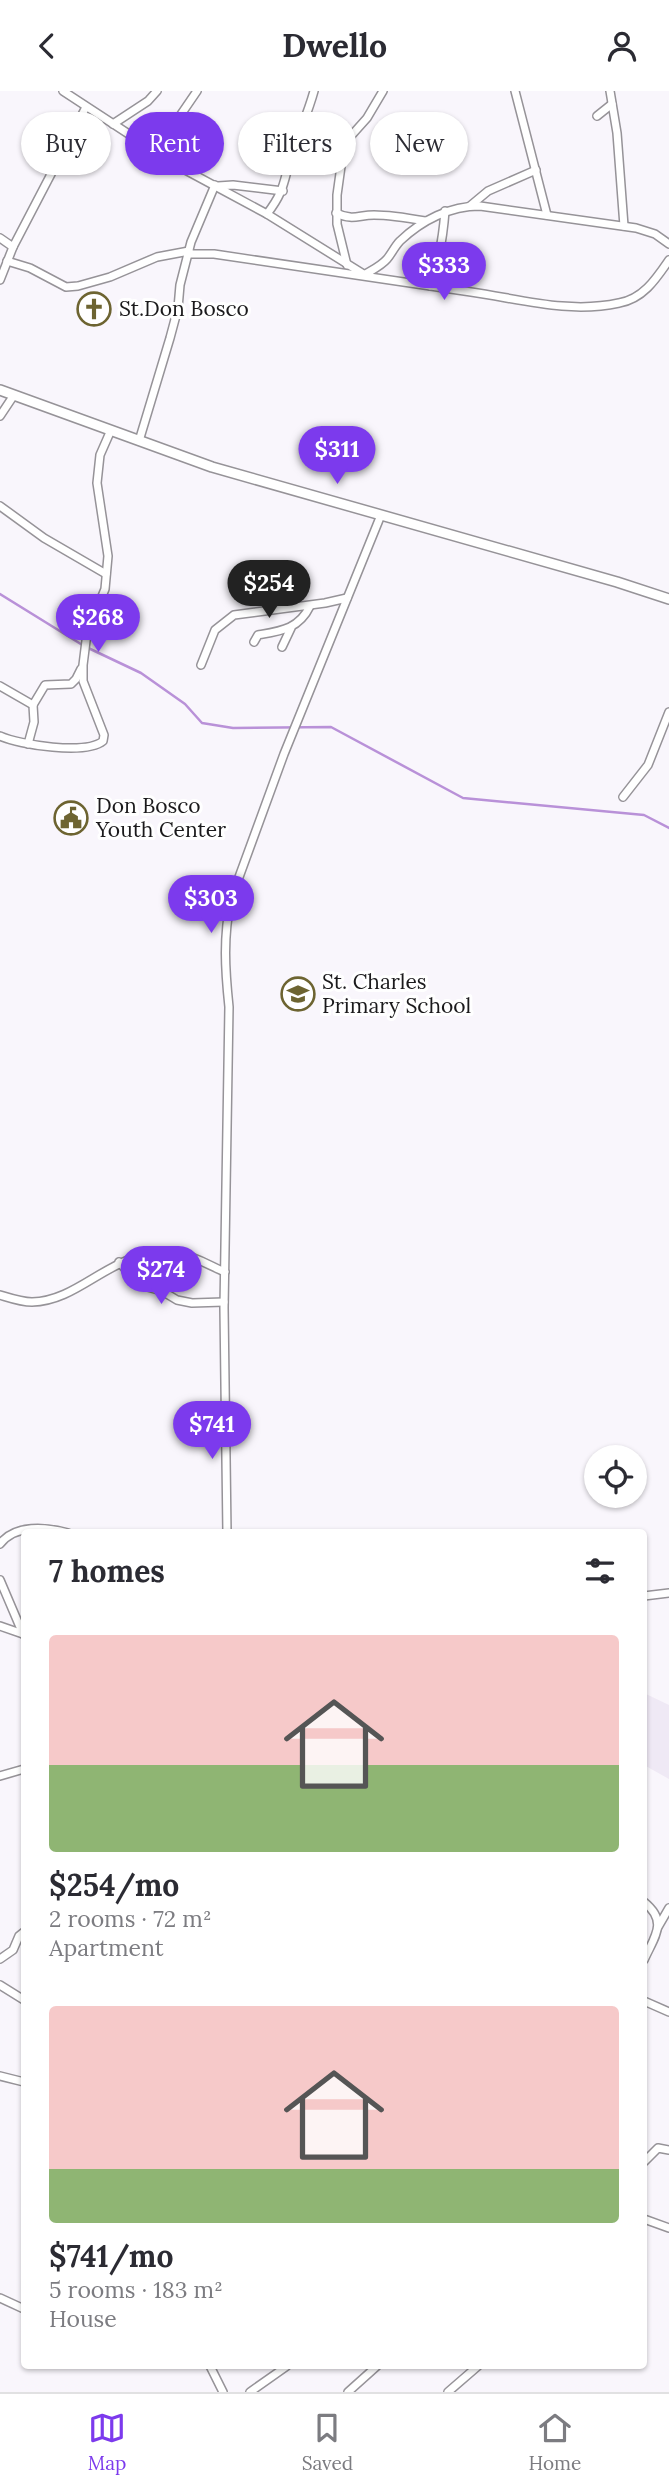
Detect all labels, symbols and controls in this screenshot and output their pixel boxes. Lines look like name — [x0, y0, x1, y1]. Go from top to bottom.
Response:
text: Dwello — [282, 25, 387, 66]
icon: back — [28, 27, 66, 65]
icon: person — [603, 27, 641, 65]
chip: Buy — [21, 112, 111, 175]
chip: Rent — [125, 112, 224, 175]
chip: Filters — [238, 112, 356, 175]
chip: New — [370, 112, 468, 175]
pin: $333 — [403, 243, 485, 302]
text: $333 — [418, 250, 470, 279]
church icon: St.Don Bosco — [75, 290, 113, 328]
place label: St.Don Bosco — [119, 295, 249, 322]
pin: $311 — [296, 427, 378, 486]
text: $311 — [314, 434, 360, 463]
pin: $254 — [228, 561, 310, 620]
text: $254 — [243, 568, 295, 597]
pin: $268 — [57, 595, 139, 654]
text: $268 — [72, 602, 124, 631]
place label: Don Bosco Youth Center — [95, 792, 226, 843]
public building icon: Don Bosco Youth Center — [52, 799, 90, 837]
pin: $303 — [170, 875, 252, 935]
text: $303 — [184, 883, 238, 912]
place label: St. Charles Primary School — [322, 968, 471, 1019]
school or university icon: St. Charles Primary School — [279, 975, 317, 1013]
pin: $274 — [120, 1247, 202, 1306]
text: $274 — [137, 1254, 185, 1283]
pin: $741 — [171, 1401, 253, 1461]
text: $741 — [189, 1409, 235, 1438]
map controls — [584, 1445, 647, 1508]
button: locate — [584, 1445, 647, 1508]
text: 7 homes — [49, 1552, 165, 1590]
icon: filters — [581, 1552, 619, 1590]
icon: home — [271, 1681, 397, 1807]
text: $254/mo — [49, 1866, 179, 1904]
text: 2 rooms · 72 m² — [49, 1904, 212, 1933]
text: Apartment — [49, 1933, 164, 1962]
icon: home — [271, 2052, 397, 2178]
text: $741/mo — [49, 2237, 173, 2275]
text: 5 rooms · 183 m² — [49, 2275, 223, 2304]
text: House — [49, 2304, 117, 2333]
tab: Map — [88, 2409, 126, 2475]
tab: Saved — [302, 2409, 353, 2475]
tab: Home — [528, 2409, 581, 2475]

